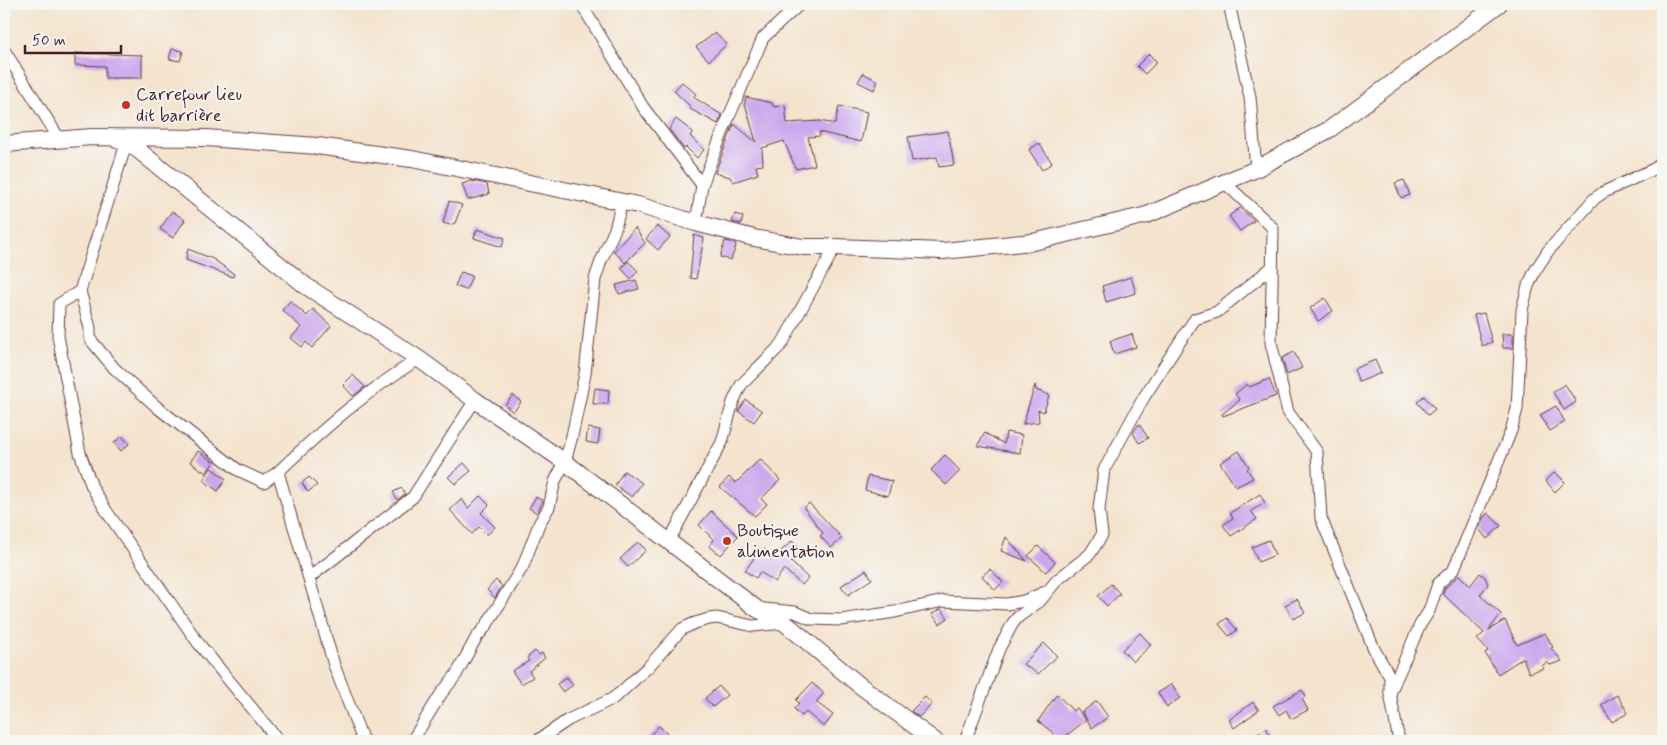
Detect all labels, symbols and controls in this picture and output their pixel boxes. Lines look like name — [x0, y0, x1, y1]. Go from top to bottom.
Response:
scale bar — [25, 22, 121, 54]
text: 50 m — [32, 31, 66, 51]
place label: Carrefour lieu dit barrière — [136, 83, 242, 128]
marker: Carrefour lieu dit barrière — [120, 99, 132, 111]
place label: Boutique alimentation — [737, 519, 835, 564]
marker: Boutique alimentation — [721, 535, 733, 547]

